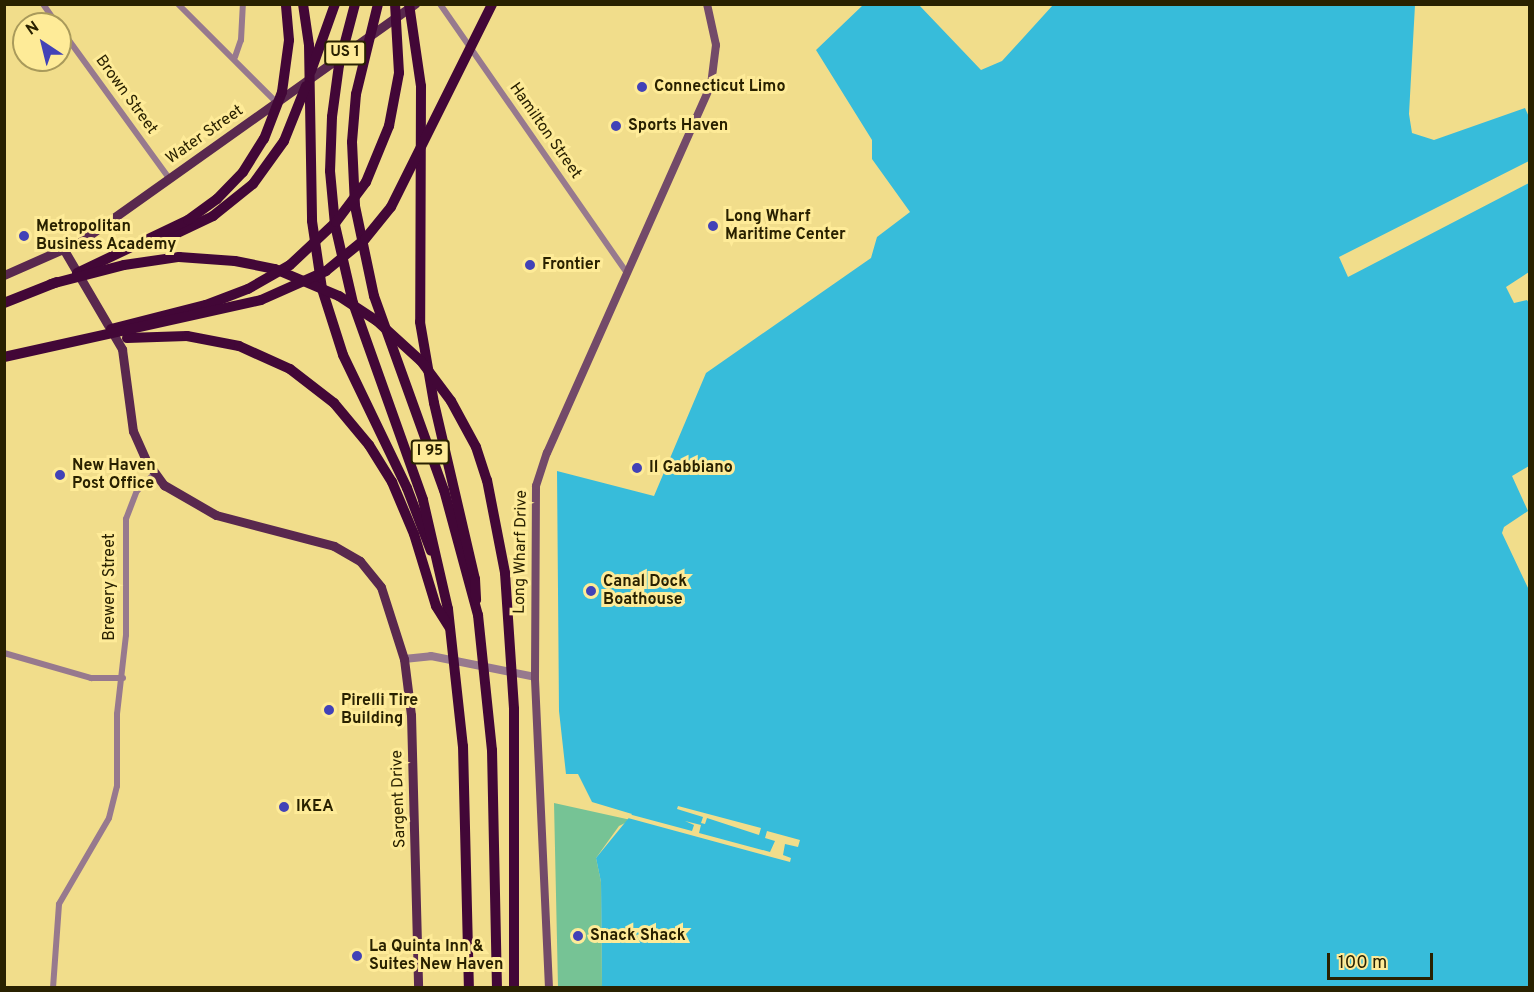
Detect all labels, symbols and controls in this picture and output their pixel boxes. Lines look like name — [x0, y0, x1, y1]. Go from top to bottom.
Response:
north arrow — [12, 12, 72, 72]
text: N — [22, 17, 43, 40]
road number: US 1 — [324, 41, 366, 65]
street label: Brown Street — [91, 52, 161, 138]
place label: Connecticut Limo — [654, 77, 786, 97]
street label: Hamilton Street — [505, 79, 585, 183]
marker: Connecticut Limo — [635, 80, 649, 94]
street label: Water Street — [163, 101, 247, 169]
place label: Sports Haven — [628, 116, 728, 136]
marker: Sports Haven — [609, 119, 623, 133]
place label: Long Wharf Maritime Center — [725, 207, 846, 245]
place label: Metropolitan Business Academy — [36, 217, 177, 255]
marker: Long Wharf Maritime Center — [706, 219, 720, 233]
marker: Metropolitan Business Academy — [17, 229, 31, 243]
place label: Frontier — [542, 255, 600, 275]
marker: Frontier — [523, 258, 537, 272]
road number: I 95 — [410, 440, 450, 464]
place label: New Haven Post Office — [72, 456, 156, 494]
place label: Il Gabbiano — [649, 458, 733, 478]
marker: Il Gabbiano — [630, 461, 644, 475]
marker: New Haven Post Office — [53, 468, 67, 482]
street label: Long Wharf Drive — [510, 490, 532, 614]
street label: Brewery Street — [100, 533, 120, 641]
place label: Canal Dock Boathouse — [603, 572, 687, 610]
marker: Canal Dock Boathouse — [584, 584, 598, 598]
place label: Pirelli Tire Building — [341, 691, 418, 729]
marker: Pirelli Tire Building — [322, 703, 336, 717]
street label: Sargent Drive — [388, 750, 410, 848]
place label: IKEA — [296, 797, 334, 817]
marker: IKEA — [277, 800, 291, 814]
place label: Snack Shack — [590, 926, 686, 946]
marker: Snack Shack — [571, 929, 585, 943]
place label: La Quinta Inn & Suites New Haven — [369, 937, 503, 975]
scale bar — [1330, 941, 1436, 979]
marker: La Quinta Inn & Suites New Haven — [350, 949, 364, 963]
text: 100 m — [1338, 952, 1387, 975]

